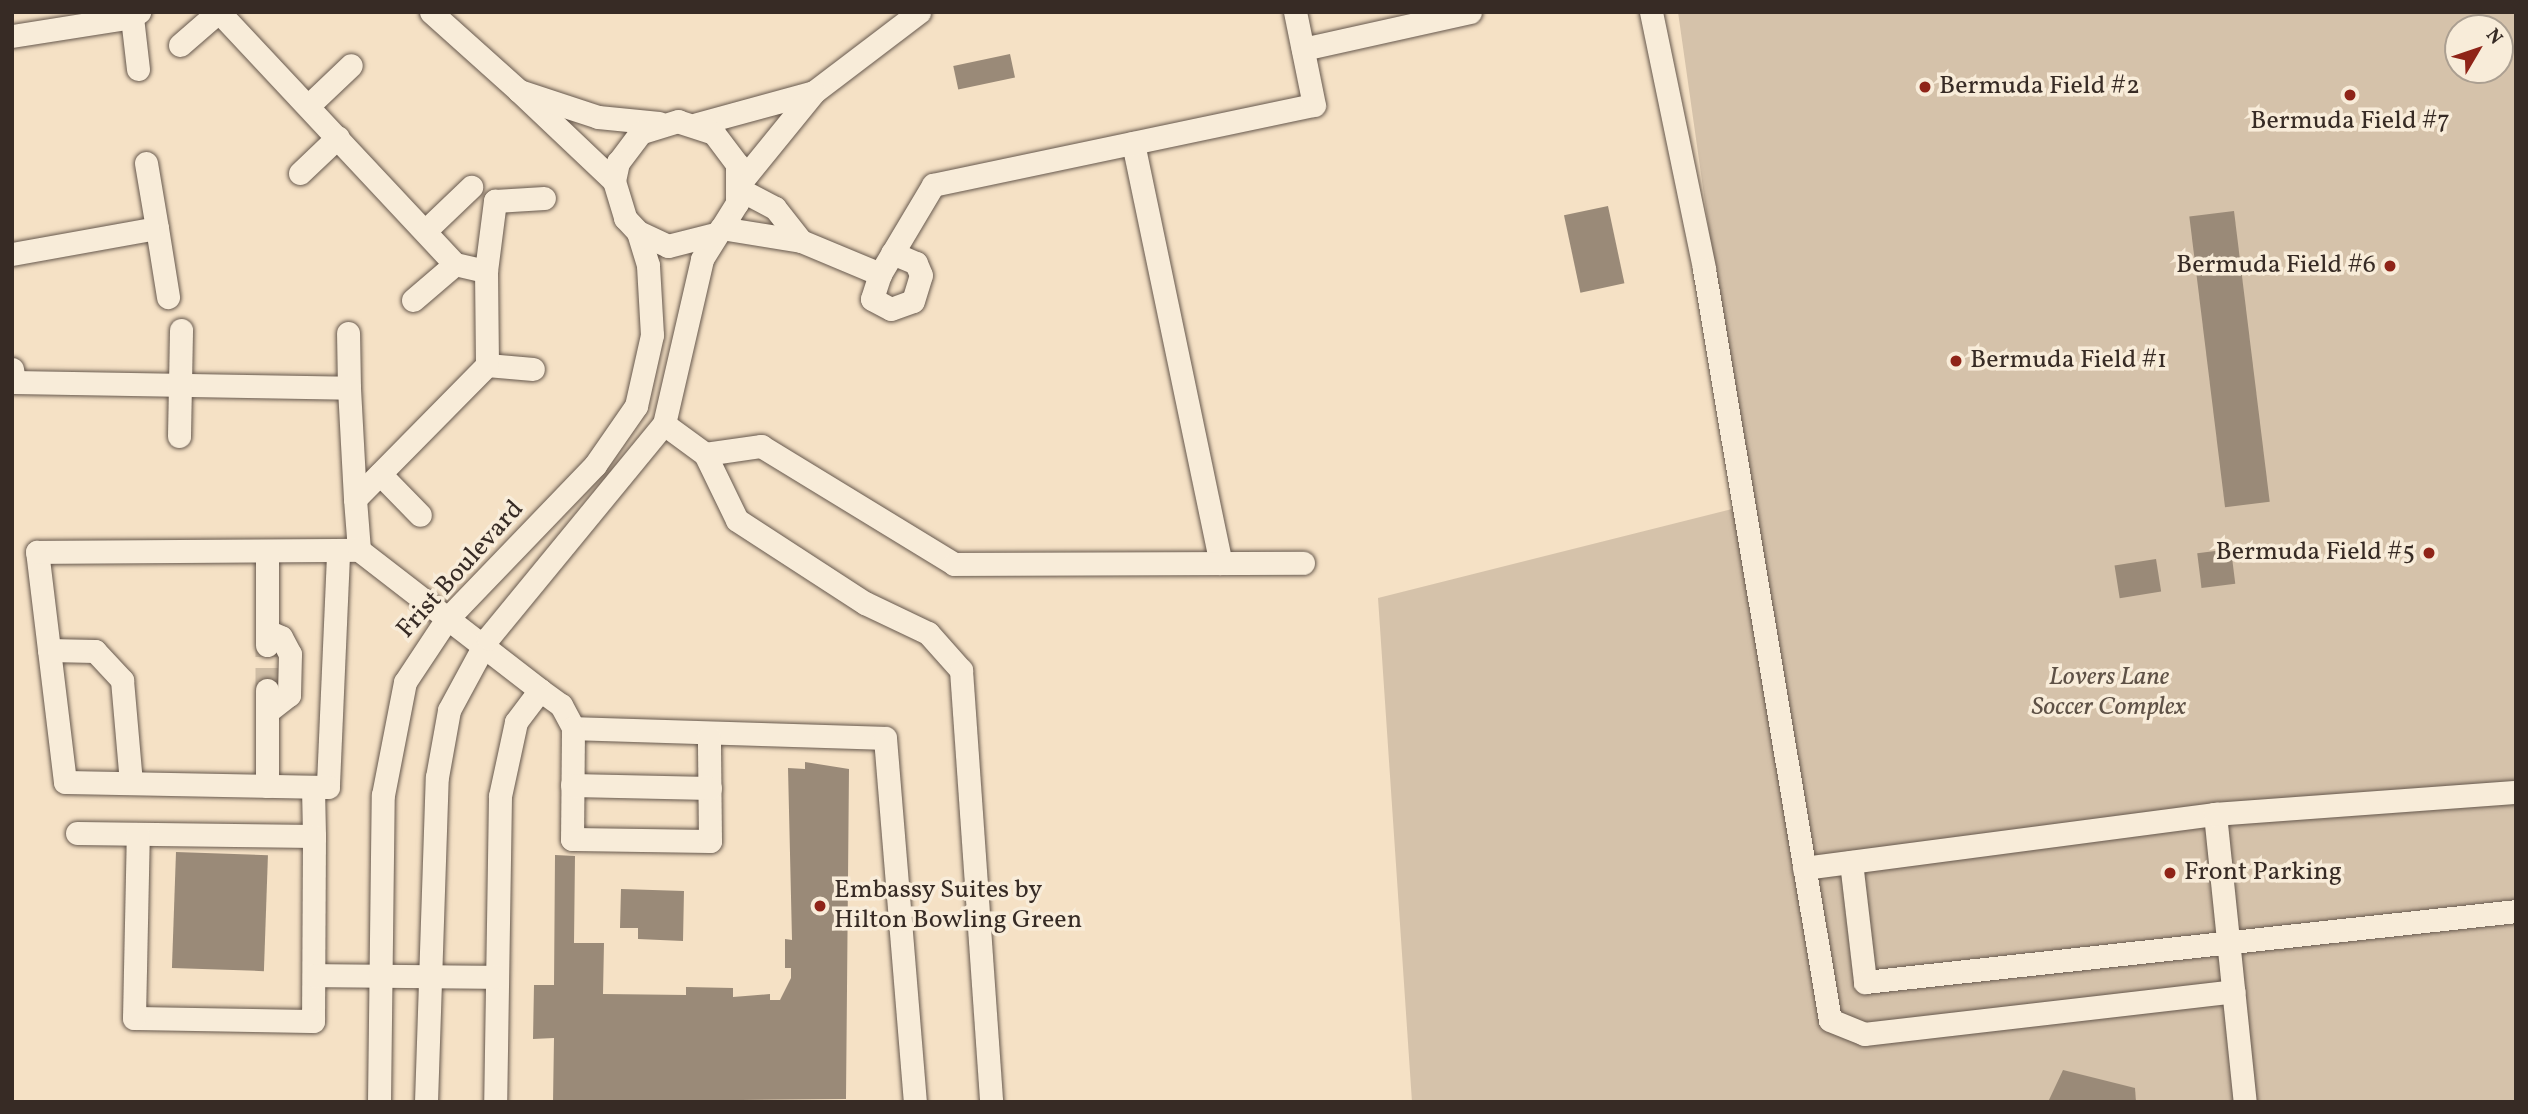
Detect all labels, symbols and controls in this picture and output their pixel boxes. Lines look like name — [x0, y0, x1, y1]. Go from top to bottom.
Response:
north arrow — [2444, 14, 2514, 84]
text: N — [2479, 23, 2508, 51]
place label: Bermuda Field #2 — [1939, 71, 2140, 103]
marker: Bermuda Field #2 — [1917, 79, 1933, 95]
marker: Bermuda Field #7 — [2342, 87, 2358, 103]
place label: Bermuda Field #7 — [2250, 106, 2450, 138]
place label: Bermuda Field #6 — [2176, 250, 2376, 282]
marker: Bermuda Field #6 — [2382, 258, 2398, 274]
place label: Bermuda Field #1 — [1970, 345, 2167, 377]
marker: Bermuda Field #1 — [1948, 353, 1964, 369]
street label: Frist Boulevard — [391, 495, 531, 645]
place label: Bermuda Field #5 — [2216, 537, 2415, 569]
marker: Bermuda Field #5 — [2421, 545, 2437, 561]
park label: Lovers Lane Soccer Complex — [2031, 662, 2187, 724]
place label: Front Parking — [2184, 857, 2342, 889]
marker: Front Parking — [2162, 865, 2178, 881]
place label: Embassy Suites by Hilton Bowling Green — [834, 875, 1082, 936]
marker: Embassy Suites by Hilton Bowling Green — [812, 898, 828, 914]

